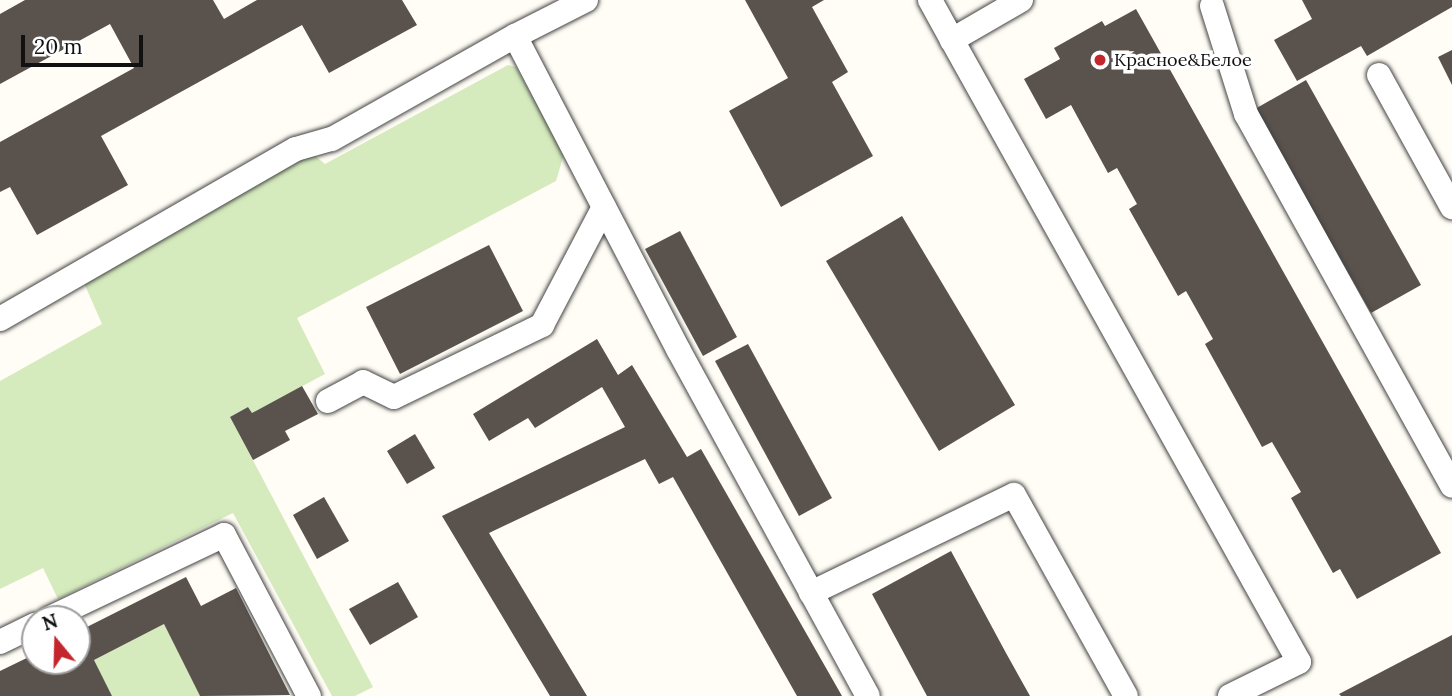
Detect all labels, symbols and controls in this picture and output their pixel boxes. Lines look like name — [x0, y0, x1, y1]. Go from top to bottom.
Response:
scale bar — [24, 21, 147, 65]
text: 20 m — [34, 33, 83, 60]
place label: Красное&Белое — [1114, 49, 1252, 71]
marker: Красное&Белое — [1092, 52, 1108, 68]
north arrow — [21, 605, 91, 675]
text: N — [39, 608, 61, 636]

